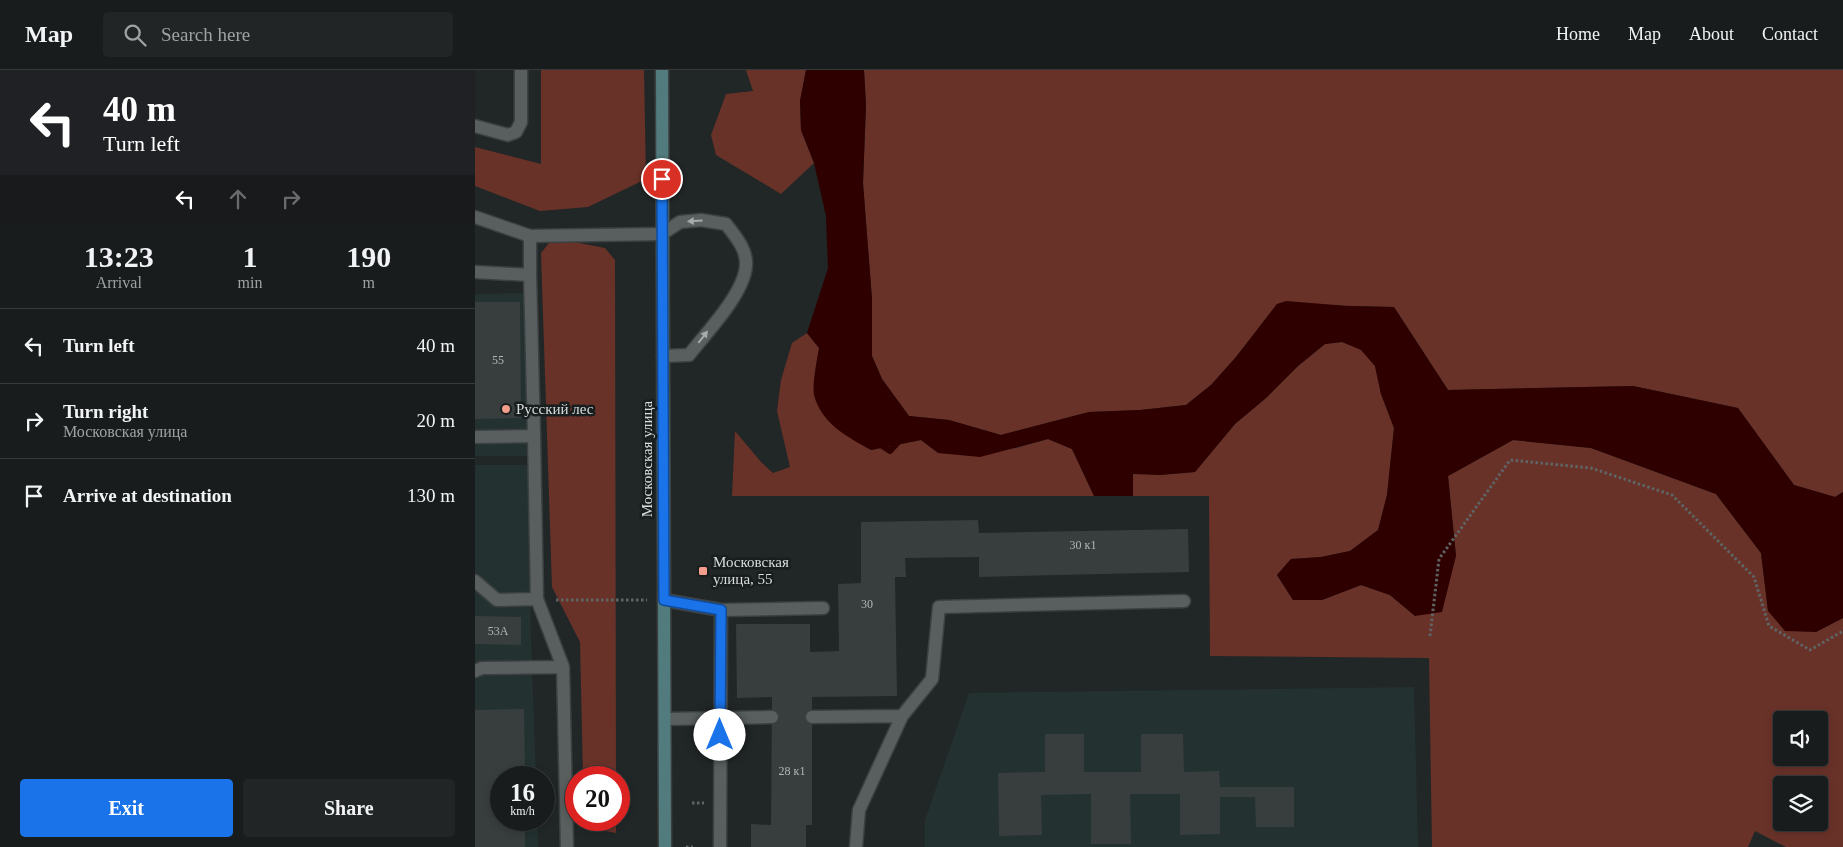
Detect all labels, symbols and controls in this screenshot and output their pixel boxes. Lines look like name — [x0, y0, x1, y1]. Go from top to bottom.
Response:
search box — [103, 12, 453, 57]
text: Map — [25, 21, 73, 47]
icon: search — [121, 21, 149, 49]
text: Search here — [161, 24, 250, 45]
text: Home — [1556, 24, 1600, 44]
text: Map — [1628, 24, 1661, 44]
text: About — [1689, 24, 1734, 44]
text: Contact — [1762, 24, 1818, 44]
icon: left — [20, 90, 85, 155]
text: 40 m — [103, 90, 176, 129]
text: Turn left — [103, 131, 180, 156]
pin — [641, 158, 683, 200]
icon: arrive — [648, 165, 676, 193]
icon: left — [171, 185, 199, 213]
icon: ahead — [224, 185, 252, 213]
icon: right — [277, 185, 305, 213]
one-way arrow — [687, 217, 703, 225]
text: 13:23 — [84, 240, 154, 273]
text: 1 — [242, 240, 257, 273]
text: 190 — [346, 240, 391, 273]
text: Arrival — [96, 274, 142, 291]
text: min — [238, 274, 262, 291]
text: m — [362, 274, 375, 291]
one-way arrow — [698, 330, 708, 344]
icon: left — [20, 332, 48, 360]
text: Turn left — [63, 335, 135, 356]
text: 40 m — [416, 335, 455, 356]
house number: 55 — [492, 353, 504, 367]
street label: Московская улица — [639, 400, 655, 517]
text: Turn right — [63, 401, 148, 422]
place label: Русский лес — [516, 401, 594, 417]
marker: Русский лес — [500, 403, 512, 415]
icon: right — [20, 407, 48, 435]
text: 20 m — [416, 410, 455, 431]
text: Московская улица — [63, 423, 187, 440]
icon: arrive — [20, 482, 48, 510]
text: Arrive at destination — [63, 485, 232, 506]
text: 130 m — [407, 485, 455, 506]
house number: 30 к1 — [1070, 538, 1096, 552]
place label: Московская улица, 55 — [713, 554, 789, 587]
marker: Московская улица, 55 — [697, 565, 709, 577]
house number: 30 — [861, 597, 873, 611]
house number: 53А — [488, 624, 509, 638]
position arrow — [693, 708, 745, 760]
map controls — [1773, 711, 1828, 831]
button: sound — [1773, 711, 1828, 766]
house number: 28 к1 — [779, 764, 805, 778]
speed limit sign: 20 — [565, 766, 630, 831]
button: layers — [1773, 776, 1828, 831]
button: Exit — [20, 779, 233, 837]
button: Share — [243, 779, 455, 837]
text: 16 — [510, 779, 535, 806]
text: km/h — [510, 804, 535, 818]

